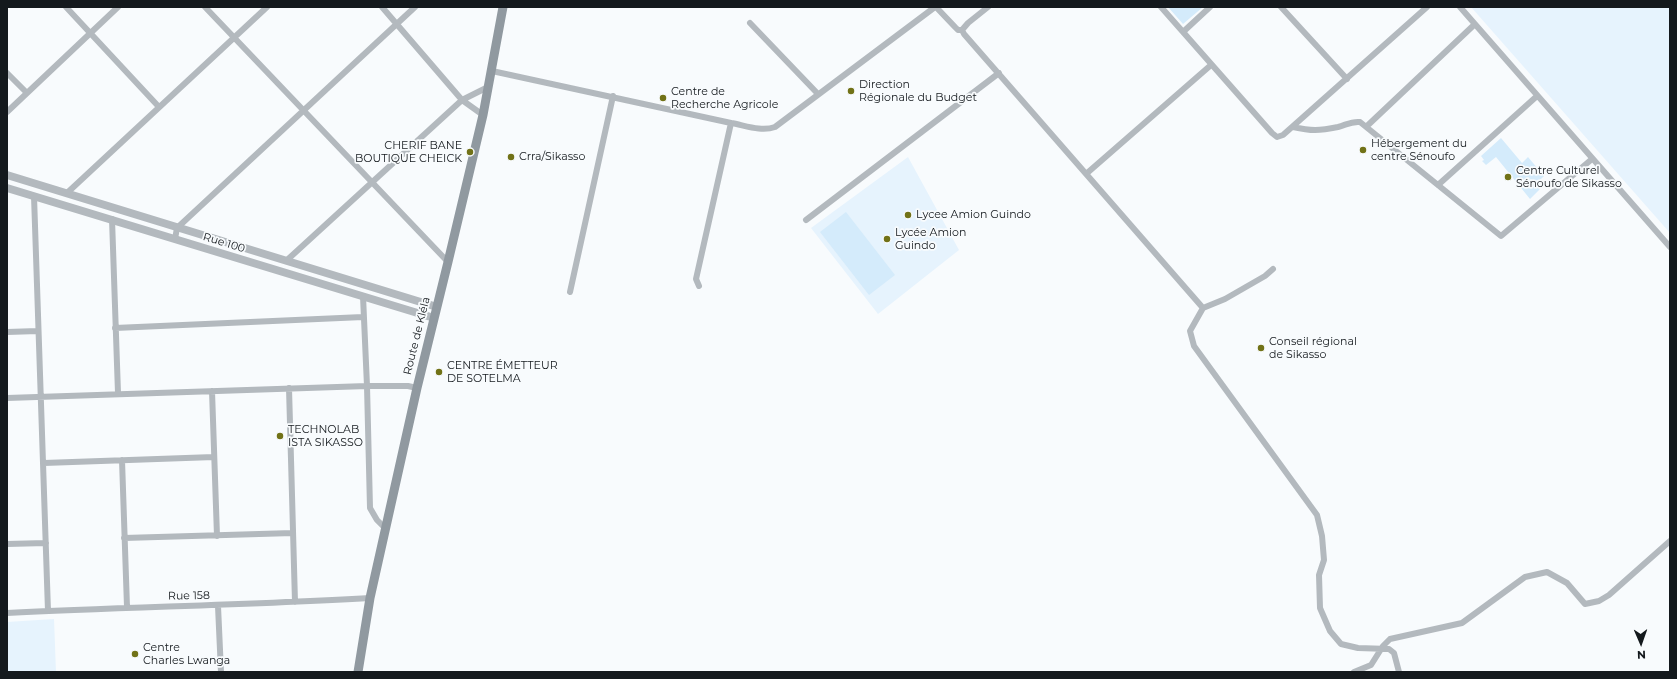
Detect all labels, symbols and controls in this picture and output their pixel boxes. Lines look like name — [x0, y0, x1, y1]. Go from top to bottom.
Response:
place label: Direction Régionale du Budget — [859, 78, 977, 104]
place label: Centre de Recherche Agricole — [671, 85, 778, 111]
marker: Direction Régionale du Budget — [846, 86, 856, 96]
marker: Centre de Recherche Agricole — [658, 93, 668, 103]
place label: Hébergement du centre Sénoufo — [1371, 137, 1467, 163]
place label: CHERIF BANE BOUTIQUE CHEICK — [355, 139, 462, 165]
marker: Hébergement du centre Sénoufo — [1358, 145, 1368, 155]
marker: CHERIF BANE BOUTIQUE CHEICK — [465, 147, 475, 157]
place label: Crra/Sikasso — [519, 150, 585, 164]
marker: Crra/Sikasso — [506, 152, 516, 162]
place label: Centre Culturel Sénoufo de Sikasso — [1516, 164, 1622, 190]
marker: Centre Culturel Sénoufo de Sikasso — [1503, 172, 1513, 182]
place label: Lycee Amion Guindo — [916, 208, 1031, 222]
marker: Lycee Amion Guindo — [903, 210, 913, 220]
place label: Lycée Amion Guindo — [895, 226, 966, 252]
street label: Rue 100 — [201, 230, 247, 256]
marker: Lycée Amion Guindo — [882, 234, 892, 244]
street label: Route de Kléla — [401, 296, 433, 376]
place label: Conseil régional de Sikasso — [1269, 335, 1357, 361]
marker: Conseil régional de Sikasso — [1256, 343, 1266, 353]
place label: CENTRE ÉMETTEUR DE SOTELMA — [447, 359, 558, 385]
marker: CENTRE ÉMETTEUR DE SOTELMA — [434, 367, 444, 377]
place label: TECHNOLAB ISTA SIKASSO — [288, 423, 363, 449]
marker: TECHNOLAB ISTA SIKASSO — [275, 431, 285, 441]
street label: Rue 158 — [168, 589, 210, 603]
north arrow — [1621, 623, 1661, 663]
place label: Centre Charles Lwanga — [143, 641, 230, 667]
text: N — [1637, 648, 1646, 662]
marker: Centre Charles Lwanga — [130, 649, 140, 659]

